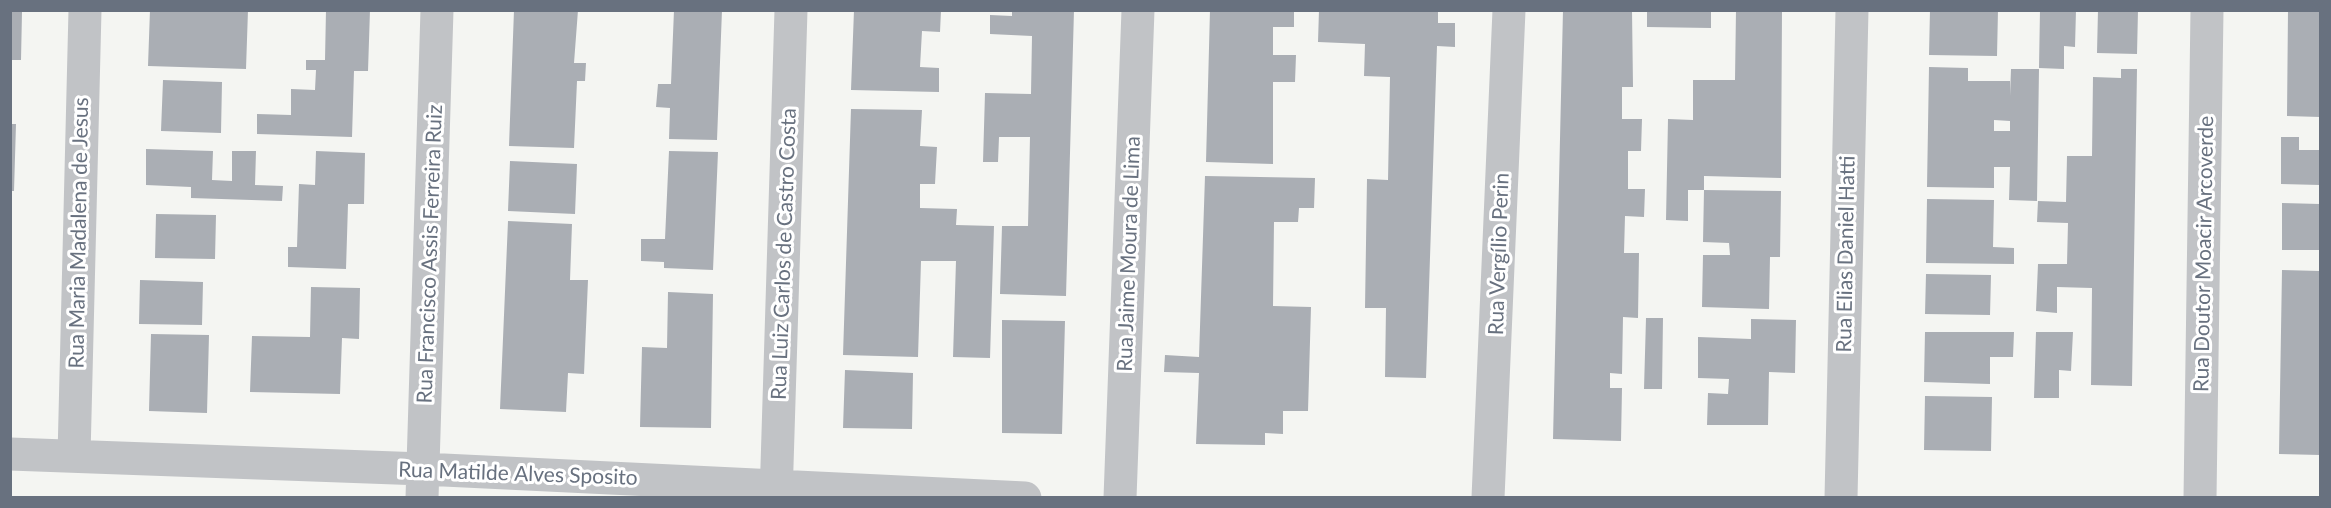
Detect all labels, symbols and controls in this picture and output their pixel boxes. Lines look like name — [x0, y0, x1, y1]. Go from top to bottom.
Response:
street label: Rua Maria Madalena de Jesus — [64, 97, 94, 369]
street label: Rua Francisco Assis Ferreira Ruiz — [412, 104, 448, 404]
street label: Rua Luiz Carlos de Castro Costa — [766, 108, 802, 400]
street label: Rua Doutor Moacir Arcoverde — [2189, 116, 2219, 392]
street label: Rua Jaime Moura de Lima — [1112, 136, 1146, 372]
street label: Rua Elias Daniel Hatti — [1832, 155, 1860, 353]
street label: Rua Vergílio Perin — [1484, 172, 1514, 336]
street label: Rua Matilde Alves Sposito — [398, 457, 638, 491]

